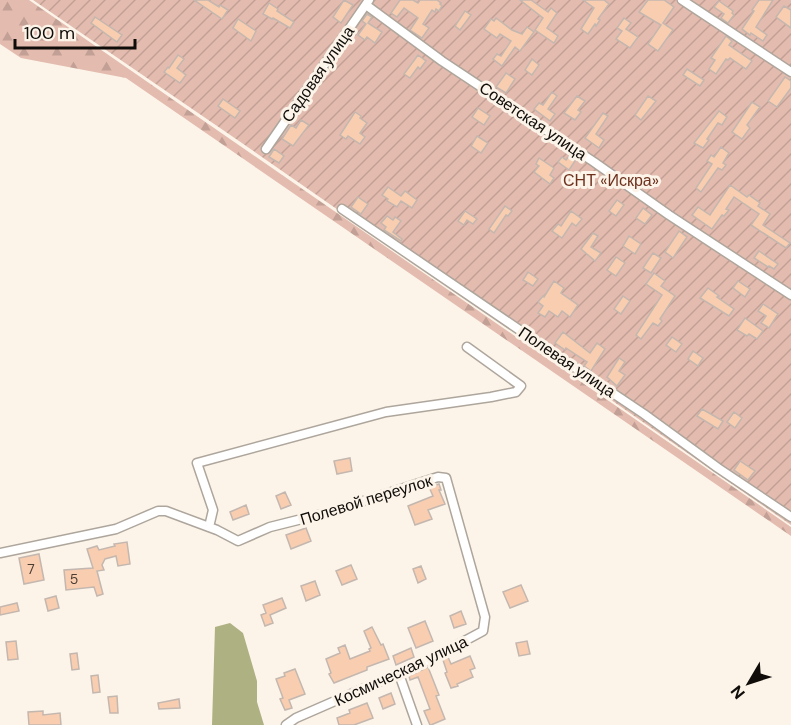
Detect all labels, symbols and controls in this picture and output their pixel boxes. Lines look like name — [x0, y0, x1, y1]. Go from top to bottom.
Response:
scale bar — [15, 12, 135, 50]
text: 100 m — [24, 21, 75, 45]
street label: Садовая улица — [277, 22, 359, 126]
street label: Советская улица — [475, 77, 591, 165]
park label: СНТ «Искра» — [563, 170, 659, 191]
street label: Полевая улица — [515, 322, 620, 402]
street label: Полевой переулок — [297, 470, 436, 530]
house number: 7 — [27, 560, 35, 578]
house number: 5 — [70, 570, 78, 588]
street label: Космическая улица — [331, 631, 471, 711]
north arrow — [719, 653, 779, 713]
text: N — [726, 681, 750, 703]

